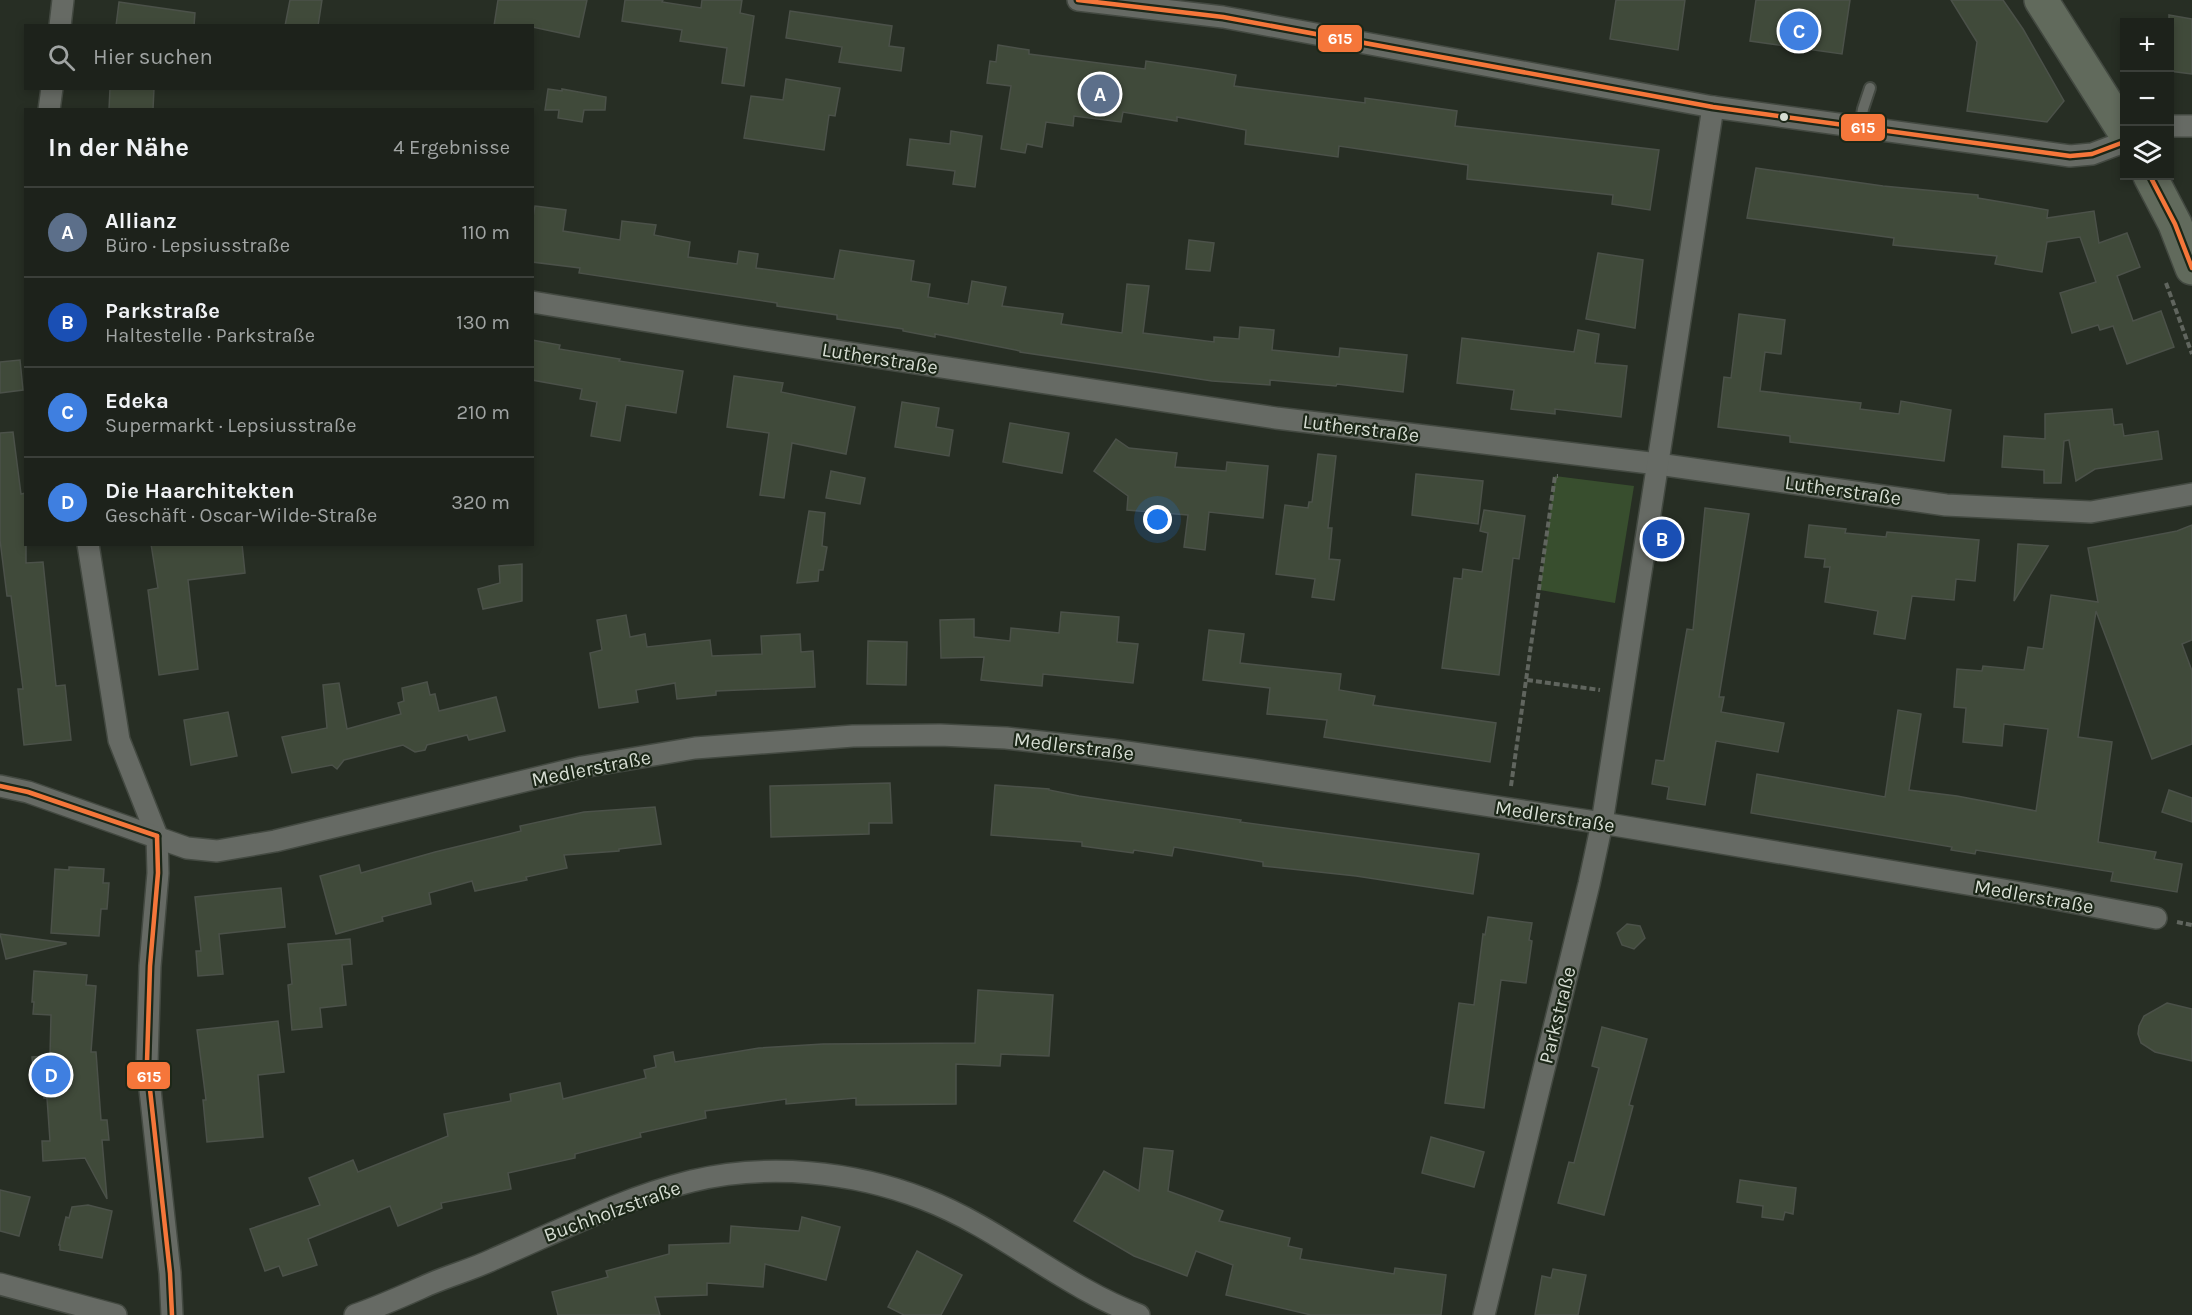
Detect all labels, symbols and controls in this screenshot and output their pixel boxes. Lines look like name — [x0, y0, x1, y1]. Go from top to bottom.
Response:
pin: C — [1780, 9, 1818, 54]
map controls — [2120, 18, 2174, 180]
button: + — [2120, 18, 2174, 72]
search box — [24, 24, 534, 90]
line badge: 615 — [1317, 24, 1363, 53]
text: 615 — [1328, 29, 1352, 48]
icon: search — [45, 41, 78, 74]
text: Hier suchen — [93, 44, 213, 70]
pin: A — [1080, 72, 1120, 116]
button: − — [2120, 72, 2174, 126]
unlabelled marker — [1778, 111, 1790, 123]
line badge: 615 — [1840, 113, 1886, 142]
text: 615 — [1851, 118, 1875, 137]
button: layers — [2120, 126, 2174, 180]
text: In der Nähe — [48, 132, 189, 163]
text: 4 Ergebnisse — [393, 136, 510, 159]
text: Allianz — [105, 208, 177, 234]
text: A — [61, 221, 74, 244]
text: 110 m — [461, 221, 510, 244]
text: Büro · Lepsiusstraße — [105, 234, 290, 257]
text: Parkstraße — [105, 298, 220, 324]
text: B — [61, 311, 74, 334]
text: 130 m — [456, 311, 510, 334]
text: Haltestelle · Parkstraße — [105, 324, 315, 347]
street label: Lutherstraße — [820, 338, 940, 379]
text: Edeka — [105, 388, 169, 414]
text: C — [61, 401, 74, 424]
text: 210 m — [456, 401, 510, 424]
street label: Lutherstraße — [1301, 410, 1421, 447]
text: Supermarkt · Lepsiusstraße — [105, 414, 356, 437]
street label: Lutherstraße — [1783, 471, 1903, 510]
text: Die Haarchitekten — [105, 478, 294, 504]
text: D — [61, 491, 74, 514]
text: 320 m — [451, 491, 510, 514]
text: Geschäft · Oscar-Wilde-Straße — [105, 504, 377, 527]
your location — [1143, 505, 1172, 534]
pin: B — [1642, 516, 1682, 562]
street label: Medlerstraße — [1012, 728, 1135, 765]
street label: Medlerstraße — [530, 746, 653, 791]
street label: Medlerstraße — [1493, 796, 1616, 837]
street label: Medlerstraße — [1972, 875, 2095, 918]
street label: Parkstraße — [1534, 964, 1581, 1066]
pin: D — [32, 1052, 70, 1098]
line badge: 615 — [126, 1061, 171, 1090]
text: 615 — [137, 1067, 161, 1086]
street label: Buchholzstraße — [541, 1176, 684, 1247]

